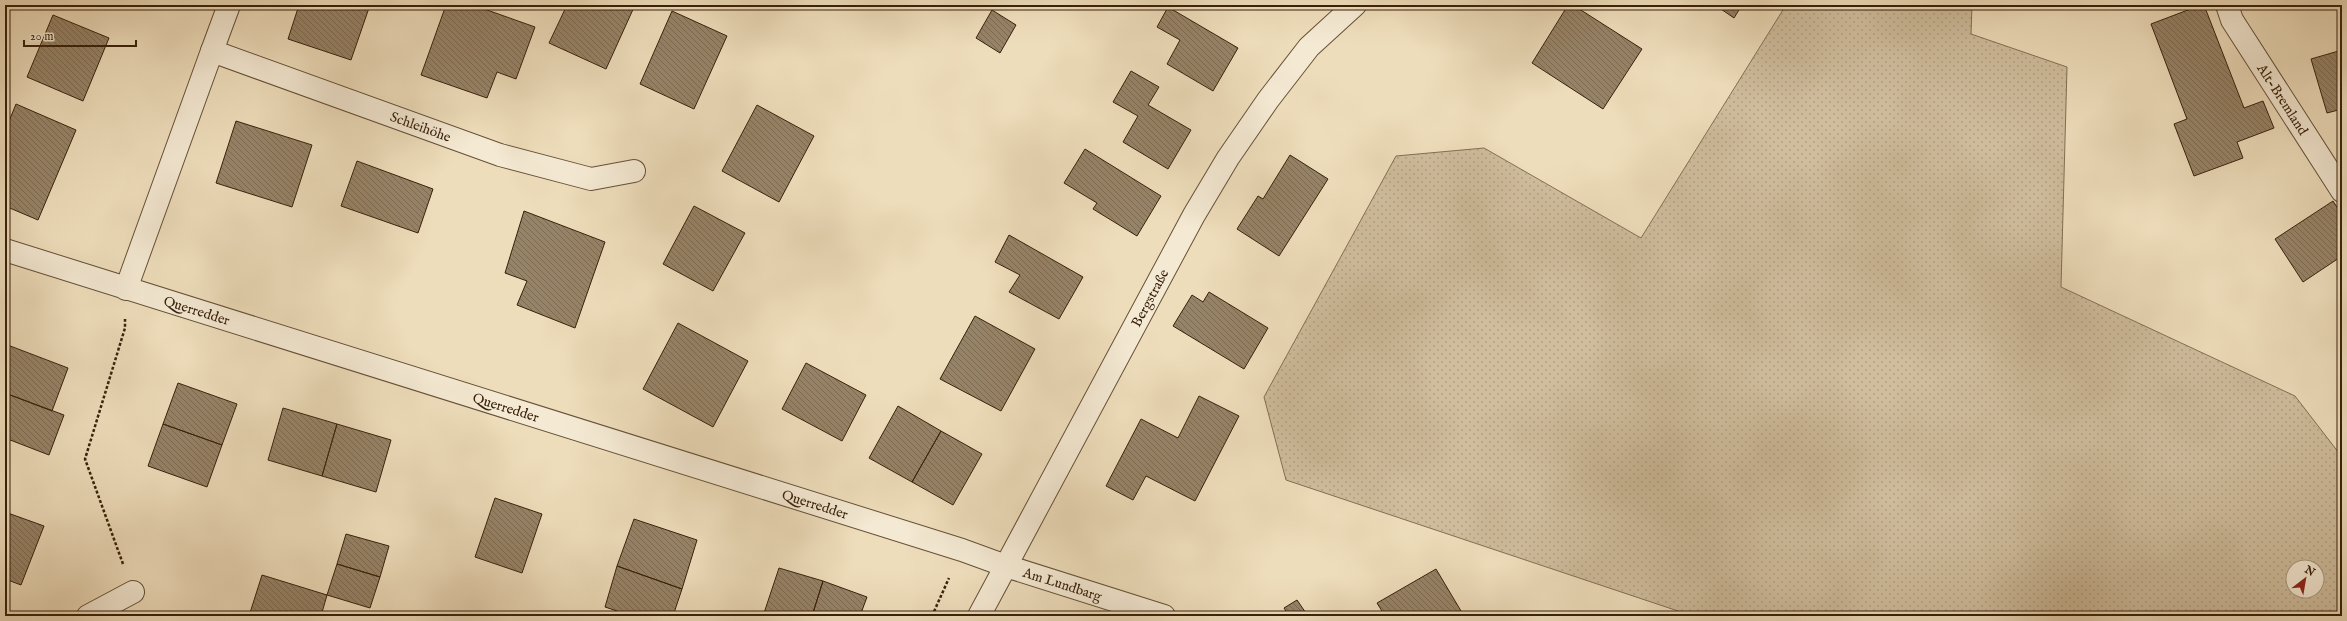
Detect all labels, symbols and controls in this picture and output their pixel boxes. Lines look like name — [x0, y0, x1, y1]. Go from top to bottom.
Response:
scale bar — [24, 22, 136, 48]
text: 20 m — [30, 29, 53, 44]
street label: Alt-Bremland — [2252, 60, 2312, 139]
street label: Schleihöhe — [388, 108, 454, 147]
street label: Bergstraße — [1128, 266, 1174, 330]
street label: Querredder — [161, 292, 232, 330]
street label: Querredder — [470, 389, 541, 427]
street label: Querredder — [779, 486, 850, 524]
north arrow — [2285, 559, 2325, 599]
text: N — [2301, 562, 2318, 580]
street label: Am Lundbarg — [1020, 564, 1104, 606]

